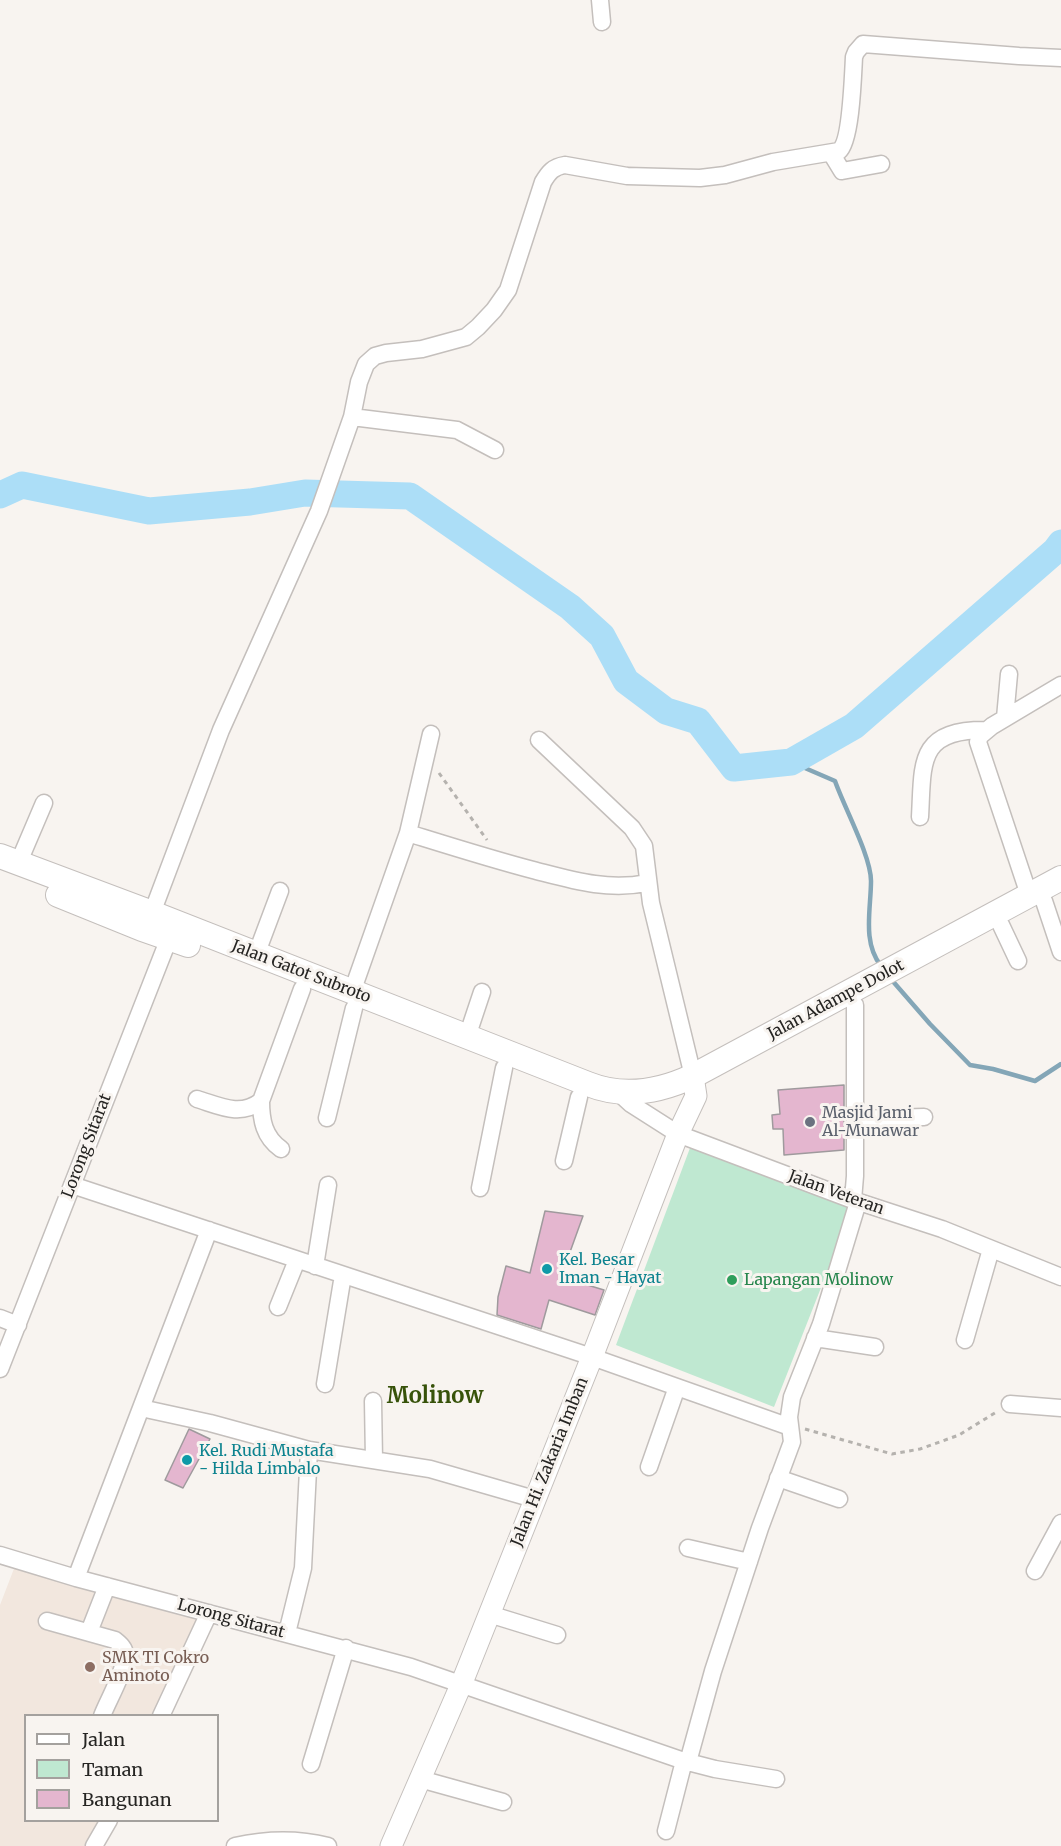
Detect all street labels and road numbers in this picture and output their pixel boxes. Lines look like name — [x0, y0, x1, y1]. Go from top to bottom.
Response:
street label: Jalan Gatot Subroto — [229, 937, 373, 1007]
street label: Jalan Adampe Dolot — [765, 956, 907, 1044]
street label: Lorong Sitarat — [58, 1091, 116, 1201]
street label: Jalan Veteran — [785, 1167, 887, 1219]
street label: Jalan Hi. Zakaria Imban — [507, 1375, 593, 1549]
street label: Lorong Sitarat — [175, 1595, 287, 1643]

